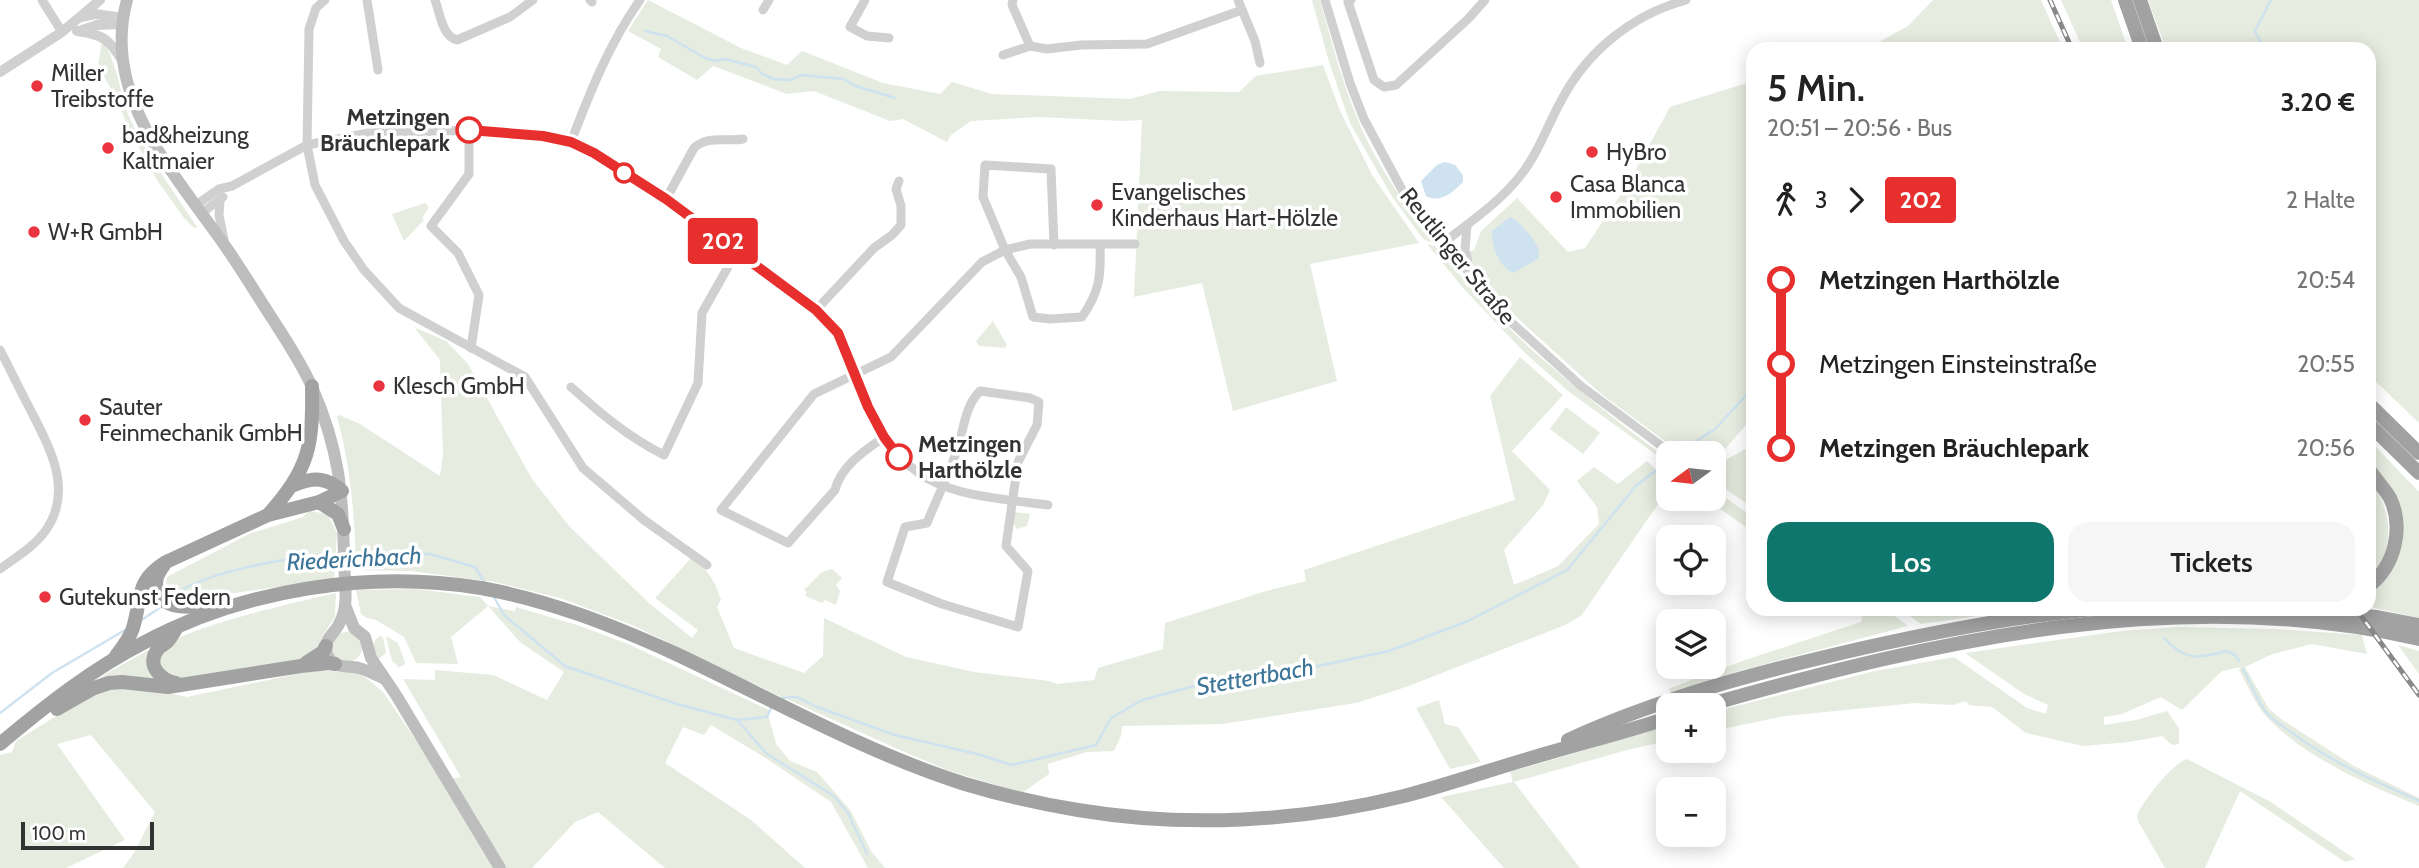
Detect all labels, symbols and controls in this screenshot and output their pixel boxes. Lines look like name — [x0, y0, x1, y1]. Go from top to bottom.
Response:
place label: Miller Treibstoffe — [51, 59, 154, 113]
text: 5 Min. — [1767, 64, 1865, 111]
marker: Miller Treibstoffe — [29, 78, 45, 94]
text: 3.20 € — [2281, 86, 2355, 118]
place label: Metzingen Bräuchlepark — [320, 103, 451, 157]
text: 20:51 – 20:56 · Bus — [1767, 114, 1952, 142]
marker: Metzingen Bräuchlepark — [456, 117, 482, 143]
place label: bad&heizung Kaltmaier — [122, 121, 249, 175]
place label: HyBro — [1606, 138, 1667, 166]
marker: bad&heizung Kaltmaier — [100, 140, 116, 156]
marker: HyBro — [1584, 144, 1600, 160]
unlabelled marker — [614, 163, 634, 183]
place label: Casa Blanca Immobilien — [1570, 170, 1685, 224]
place label: Evangelisches Kinderhaus Hart-Hölzle — [1111, 178, 1338, 232]
icon: walk — [1767, 181, 1805, 219]
icon: forward — [1837, 181, 1875, 219]
street label: Reutlinger Straße — [1394, 182, 1522, 330]
text: 202 — [1899, 185, 1942, 214]
text: 3 — [1815, 186, 1827, 214]
text: 2 Halte — [2286, 186, 2355, 214]
marker: Casa Blanca Immobilien — [1548, 189, 1564, 205]
marker: Evangelisches Kinderhaus Hart-Hölzle — [1089, 197, 1105, 213]
place label: W+R GmbH — [48, 218, 163, 246]
line badge: 202 — [683, 218, 763, 264]
marker: W+R GmbH — [26, 224, 42, 240]
text: 202 — [702, 226, 744, 255]
text: Metzingen Harthölzle — [1819, 264, 2060, 296]
text: 20:54 — [2296, 266, 2355, 294]
text: Metzingen Einsteinstraße — [1819, 348, 2097, 380]
text: 20:55 — [2297, 350, 2355, 378]
place label: Klesch GmbH — [393, 372, 525, 400]
marker: Klesch GmbH — [371, 378, 387, 394]
place label: Sauter Feinmechanik GmbH — [99, 393, 303, 447]
marker: Sauter Feinmechanik GmbH — [77, 412, 93, 428]
place label: Metzingen Harthölzle — [918, 430, 1022, 484]
text: Metzingen Bräuchlepark — [1819, 432, 2089, 464]
text: 20:56 — [2297, 434, 2355, 462]
north arrow — [1656, 441, 1726, 511]
map controls — [1656, 441, 1726, 847]
marker: Metzingen Harthölzle — [886, 444, 912, 470]
button: Los — [1767, 522, 2054, 602]
button: Tickets — [2068, 522, 2355, 602]
button: locate — [1656, 525, 1726, 595]
water label: Riederichbach — [286, 540, 422, 577]
place label: Gutekunst Federn — [59, 583, 231, 611]
marker: Gutekunst Federn — [37, 589, 53, 605]
button: layers — [1656, 609, 1726, 679]
water label: Stettertbach — [1194, 652, 1316, 701]
button: + — [1656, 693, 1726, 763]
button: − — [1656, 777, 1726, 847]
scale bar — [21, 819, 154, 851]
text: 100 m — [32, 822, 86, 845]

